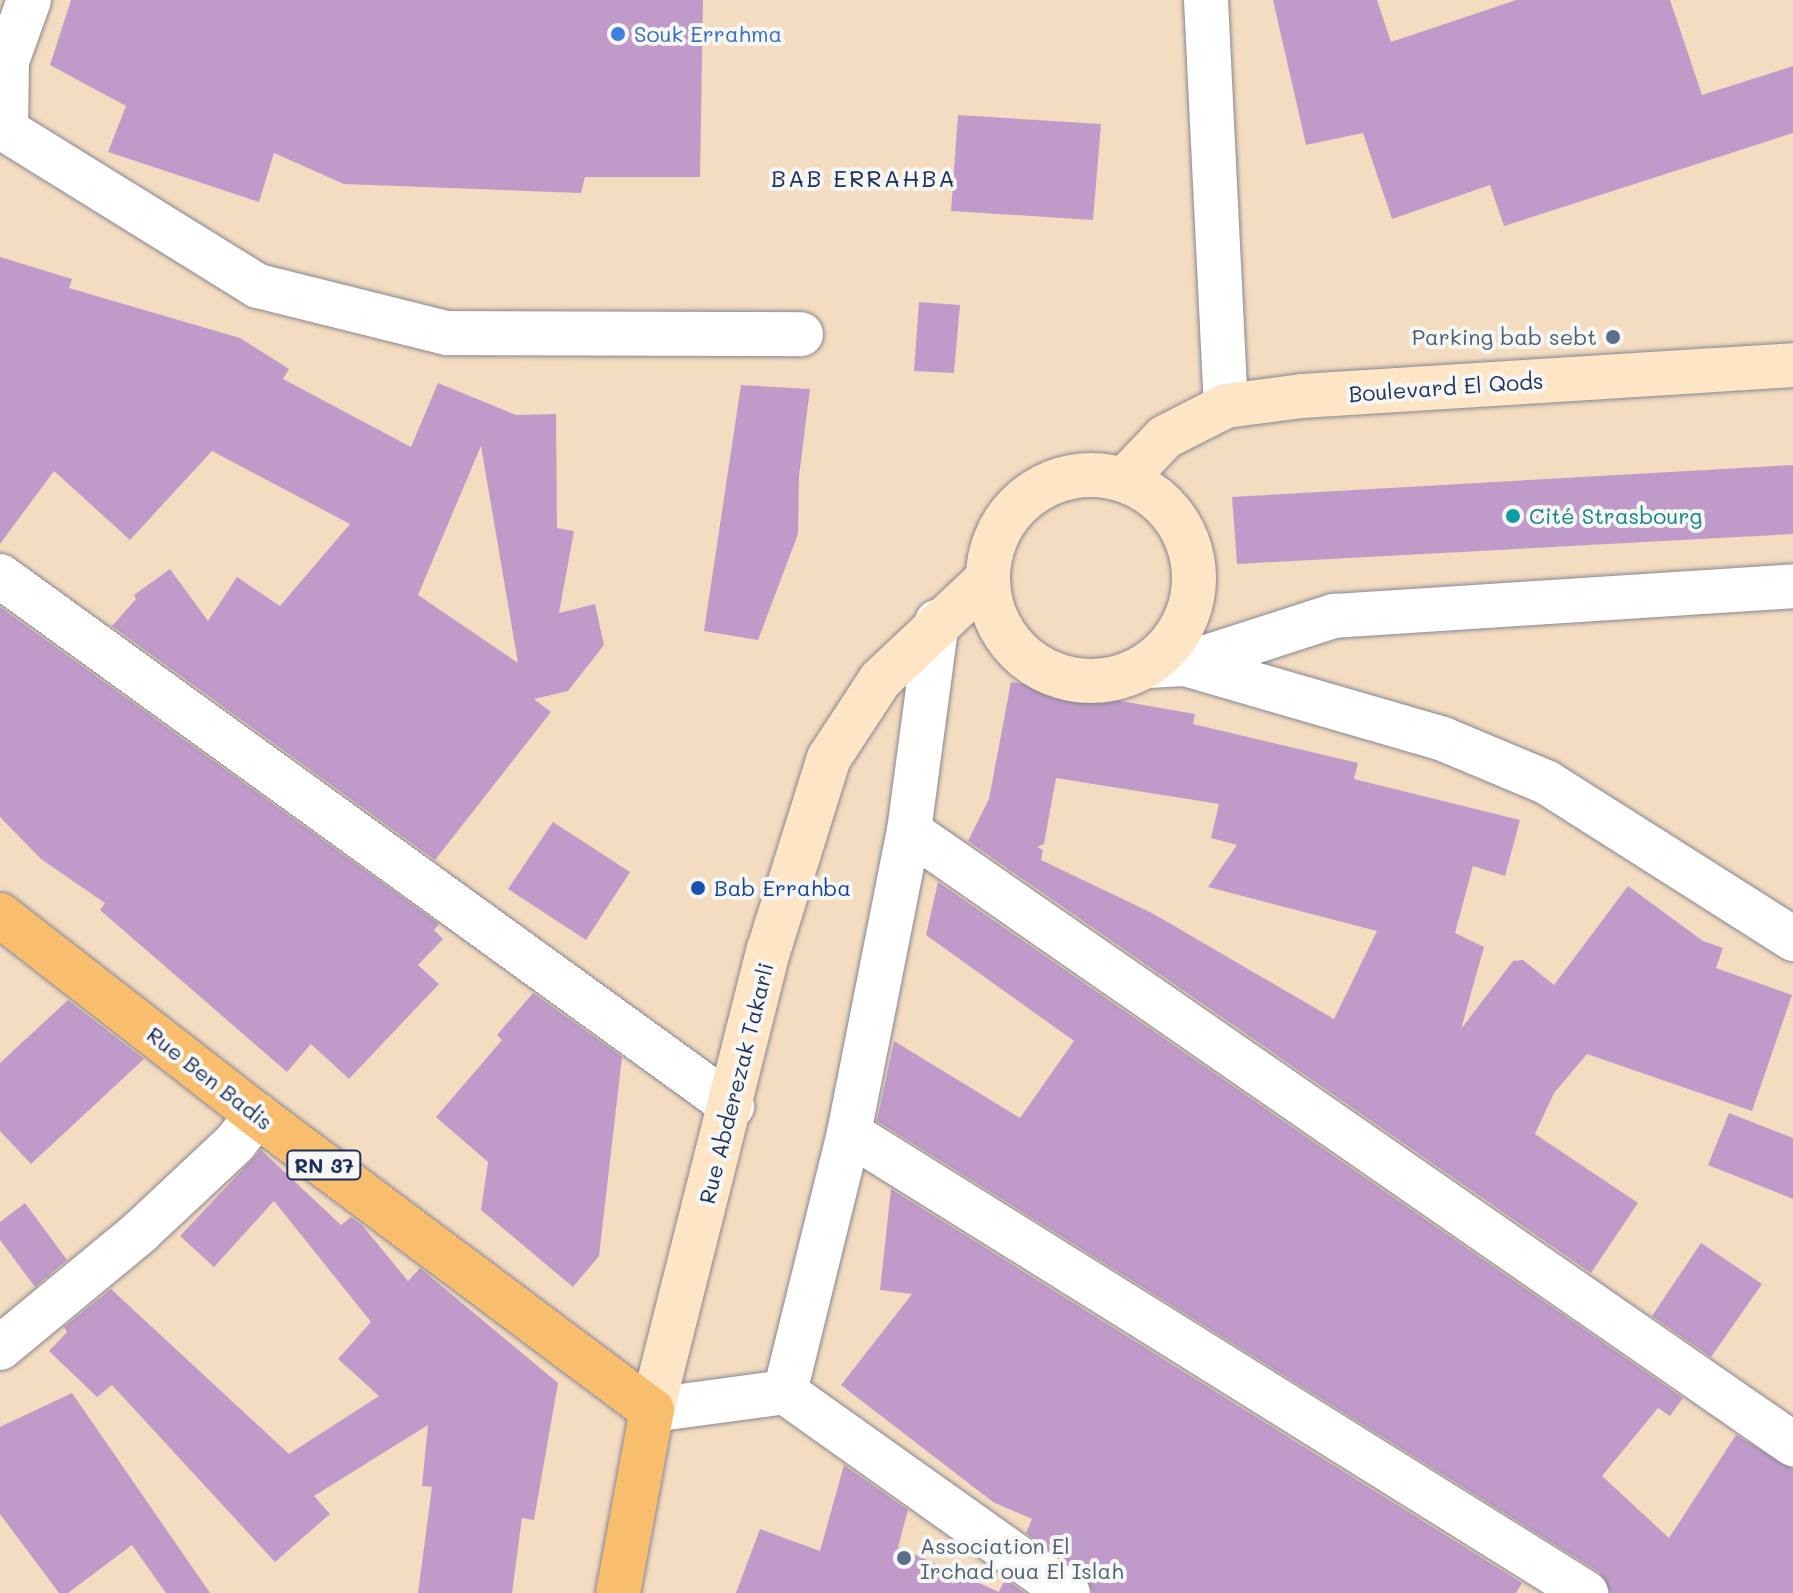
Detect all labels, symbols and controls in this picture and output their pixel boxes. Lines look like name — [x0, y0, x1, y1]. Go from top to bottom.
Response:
place label: Souk Errahma — [634, 21, 782, 47]
marker: Souk Errahma — [609, 25, 627, 43]
district label: BAB ERRAHBA — [771, 164, 957, 192]
place label: Parking bab sebt — [1412, 324, 1597, 350]
marker: Parking bab sebt — [1604, 328, 1622, 346]
street label: Boulevard El Qods — [1348, 367, 1544, 407]
place label: Cité Strasbourg — [1529, 503, 1702, 529]
marker: Cité Strasbourg — [1504, 507, 1522, 525]
place label: Bab Errahba — [714, 875, 851, 901]
marker: Bab Errahba — [689, 879, 707, 897]
street label: Rue Abderezak Takarli — [693, 960, 779, 1206]
street label: Rue Ben Badis — [142, 1021, 278, 1135]
road number: RN 37 — [286, 1149, 362, 1181]
place label: Association El Irchad oua El Islah — [920, 1532, 1124, 1584]
marker: Association El Irchad oua El Islah — [895, 1549, 913, 1567]

